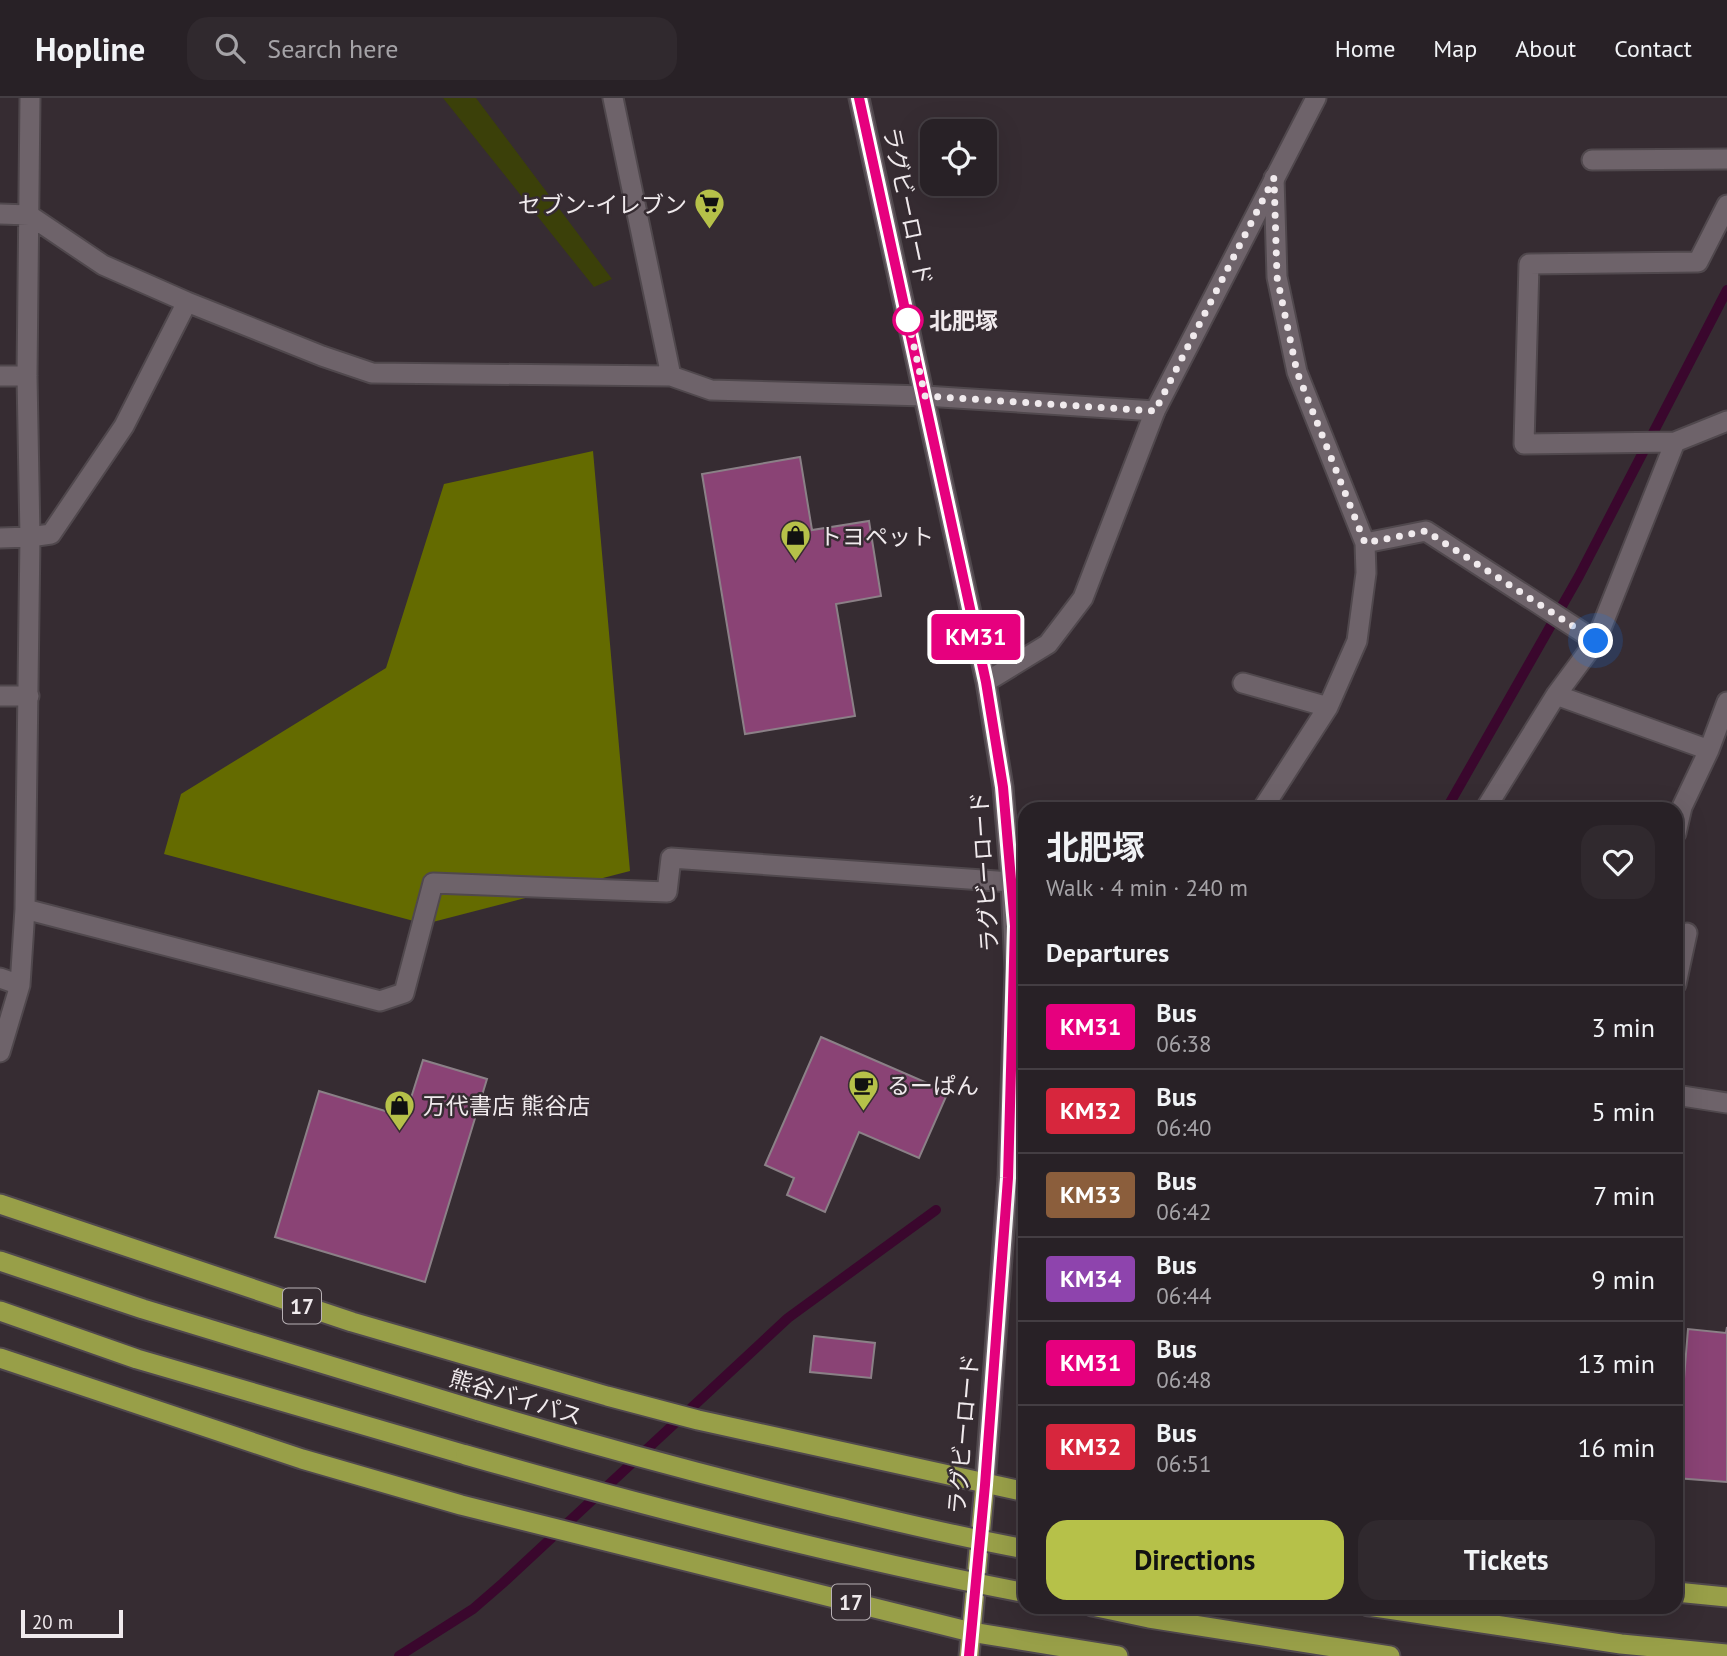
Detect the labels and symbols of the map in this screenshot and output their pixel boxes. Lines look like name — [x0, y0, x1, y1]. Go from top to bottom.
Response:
street label: ラグビーロード — [877, 124, 939, 288]
supermarket icon: セブン-イレブン — [693, 187, 727, 231]
place label: セブン-イレブン — [518, 190, 687, 219]
marker: 北肥塚 — [893, 305, 923, 335]
place label: 北肥塚 — [929, 306, 998, 335]
shop icon: トヨペット — [779, 519, 813, 563]
place label: トヨペット — [819, 522, 934, 551]
line badge: KM31 — [927, 614, 1025, 660]
your location — [1578, 623, 1613, 658]
street label: ラグビーロード — [964, 791, 1004, 953]
cafe icon: るーぱん — [847, 1068, 881, 1112]
place label: るーぱん — [887, 1071, 979, 1100]
shop icon: 万代書店 熊谷店 — [383, 1088, 417, 1132]
place label: 万代書店 熊谷店 — [423, 1091, 590, 1120]
road number: 17 — [283, 1288, 321, 1324]
street label: ラグビーロード — [942, 1353, 984, 1515]
street label: 熊谷バイパス — [446, 1363, 586, 1431]
road number: 17 — [832, 1584, 870, 1620]
scale bar — [21, 1607, 122, 1639]

